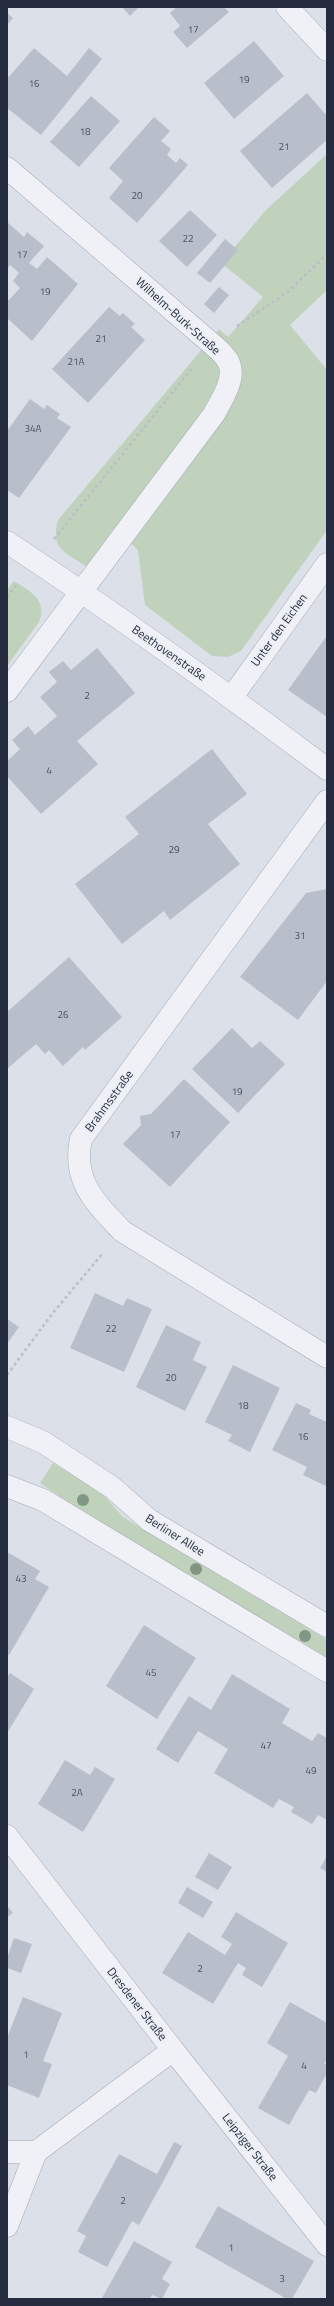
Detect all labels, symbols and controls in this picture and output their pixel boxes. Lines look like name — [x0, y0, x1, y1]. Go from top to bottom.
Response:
house number: 17 — [187, 22, 199, 37]
house number: 19 — [238, 72, 250, 87]
house number: 16 — [28, 76, 40, 91]
house number: 18 — [79, 124, 91, 139]
house number: 21 — [278, 139, 290, 154]
house number: 20 — [131, 188, 143, 203]
house number: 22 — [182, 231, 194, 246]
house number: 17 — [16, 247, 28, 262]
street label: Wilhelm-Burk-Straße — [132, 272, 225, 359]
house number: 19 — [39, 284, 51, 299]
house number: 21 — [95, 331, 107, 346]
house number: 21A — [67, 354, 85, 369]
house number: 34A — [24, 421, 42, 436]
street label: Unter den Eichen — [246, 589, 312, 670]
street label: Beethovenstraße — [128, 620, 211, 685]
house number: 2 — [84, 688, 90, 703]
house number: 4 — [46, 763, 52, 778]
house number: 29 — [168, 842, 180, 857]
house number: 31 — [294, 928, 306, 943]
house number: 26 — [57, 1007, 69, 1022]
street label: Brahmsstraße — [80, 1066, 138, 1136]
house number: 19 — [231, 1084, 243, 1099]
house number: 17 — [169, 1127, 181, 1142]
house number: 22 — [105, 1321, 117, 1336]
house number: 20 — [165, 1370, 177, 1385]
house number: 18 — [237, 1398, 249, 1413]
house number: 16 — [297, 1429, 309, 1444]
street label: Berliner Allee — [142, 1509, 209, 1560]
house number: 43 — [15, 1571, 27, 1586]
house number: 45 — [145, 1665, 157, 1680]
house number: 47 — [260, 1738, 272, 1753]
house number: 49 — [305, 1763, 317, 1778]
house number: 2A — [71, 1785, 83, 1800]
house number: 2 — [197, 1961, 203, 1976]
street label: Dresdener Straße — [103, 1963, 172, 2045]
house number: 1 — [23, 2047, 29, 2062]
house number: 4 — [301, 2058, 307, 2073]
street label: Leipziger Straße — [218, 2109, 283, 2185]
house number: 2 — [120, 2193, 126, 2208]
house number: 1 — [228, 2240, 234, 2255]
house number: 3 — [279, 2271, 285, 2286]

